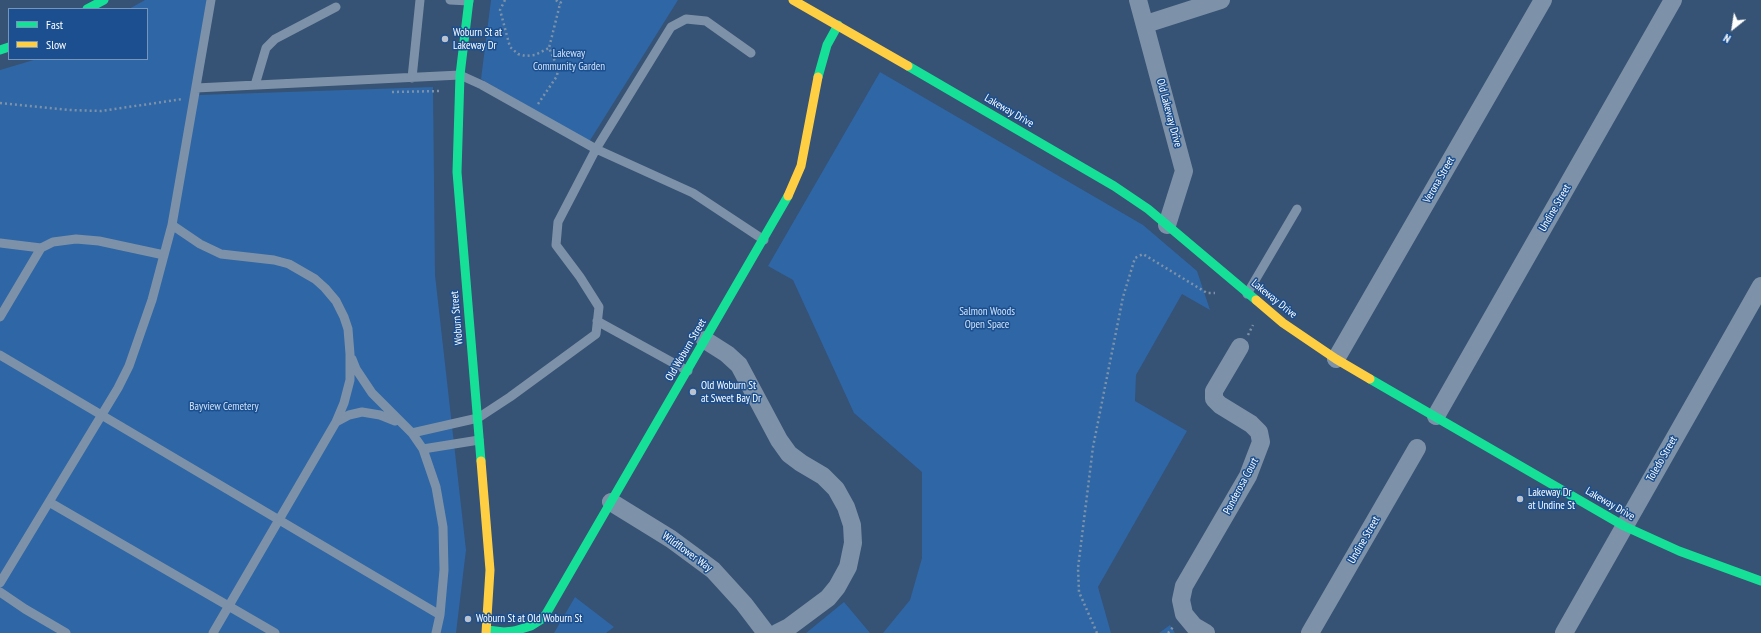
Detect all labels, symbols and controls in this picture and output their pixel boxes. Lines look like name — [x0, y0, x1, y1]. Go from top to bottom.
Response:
legend — [8, 8, 148, 60]
north arrow — [1713, 8, 1753, 48]
text: Fast — [46, 17, 63, 32]
place label: Woburn St at Lakeway Dr — [453, 26, 502, 52]
text: N — [1721, 31, 1733, 46]
marker: Woburn St at Lakeway Dr — [440, 34, 450, 44]
text: Slow — [46, 37, 66, 52]
park label: Lakeway Community Garden — [533, 47, 605, 73]
street label: Old Lakeway Drive — [1154, 77, 1184, 149]
street label: Lakeway Drive — [982, 92, 1036, 130]
street label: Verona Street — [1420, 155, 1458, 205]
street label: Undine Street — [1536, 182, 1574, 234]
street label: Lakeway Drive — [1249, 277, 1299, 321]
street label: Woburn Street — [448, 290, 466, 346]
park label: Salmon Woods Open Space — [959, 305, 1015, 331]
street label: Old Woburn Street — [663, 316, 709, 384]
place label: Old Woburn St at Sweet Bay Dr — [701, 379, 761, 405]
marker: Old Woburn St at Sweet Bay Dr — [688, 387, 698, 397]
park label: Bayview Cemetery — [189, 400, 259, 414]
street label: Toledo Street — [1644, 434, 1680, 484]
street label: Ponderosa Court — [1221, 455, 1261, 517]
street label: Lakeway Drive — [1583, 485, 1637, 523]
place label: Lakeway Dr at Undine St — [1528, 486, 1575, 512]
marker: Lakeway Dr at Undine St — [1515, 494, 1525, 504]
street label: Undine Street — [1345, 514, 1383, 566]
street label: Wildflower Way — [659, 529, 715, 575]
place label: Woburn St at Old Woburn St — [476, 612, 582, 626]
marker: Woburn St at Old Woburn St — [463, 614, 473, 624]

